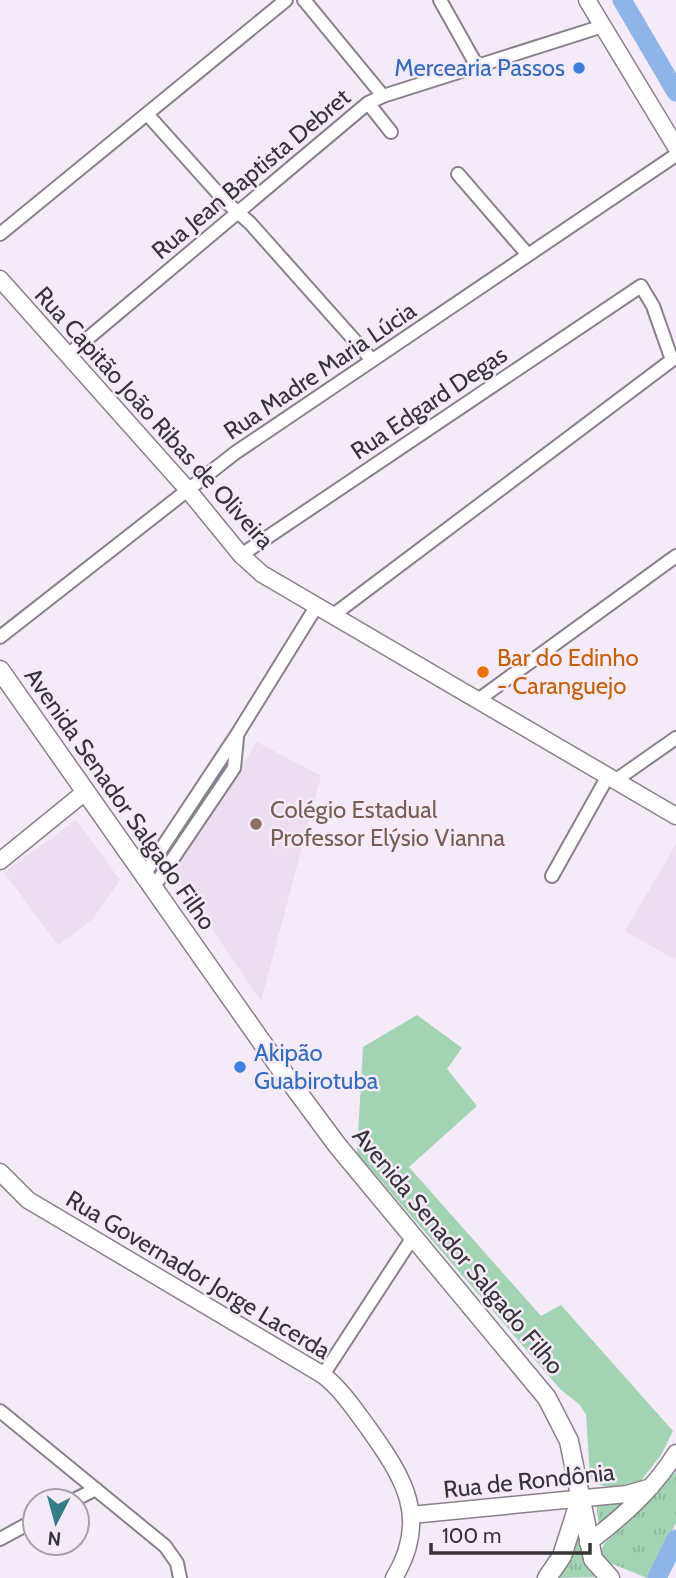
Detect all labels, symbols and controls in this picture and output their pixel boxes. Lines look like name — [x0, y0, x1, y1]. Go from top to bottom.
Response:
place label: Mercearia Passos — [394, 53, 565, 82]
marker: Mercearia Passos — [571, 60, 587, 76]
street label: Rua Jean Baptista Debret — [146, 82, 356, 265]
street label: Rua Capitão João Ribas de Oliveira — [29, 280, 280, 555]
street label: Rua Madre Maria Lúcia — [218, 295, 422, 446]
street label: Rua Edgard Degas — [345, 340, 512, 466]
place label: Bar do Edinho - Caranguejo — [497, 643, 639, 700]
street label: Avenida Senador Salgado Filho — [19, 662, 222, 935]
marker: Bar do Edinho - Caranguejo — [475, 664, 491, 680]
place label: Colégio Estadual Professor Elýsio Vianna — [270, 795, 506, 852]
marker: Colégio Estadual Professor Elýsio Vianna — [248, 816, 264, 832]
place label: Akipão Guabirotuba — [254, 1038, 379, 1095]
marker: Akipão Guabirotuba — [232, 1059, 248, 1075]
street label: Avenida Senador Salgado Filho — [347, 1121, 570, 1380]
street label: Rua Governador Jorge Lacerda — [61, 1184, 336, 1365]
street label: Rua de Rondônia — [442, 1457, 616, 1504]
north arrow — [21, 1487, 91, 1557]
scale bar — [431, 1512, 590, 1556]
text: 100 m — [442, 1523, 501, 1548]
text: N — [46, 1526, 62, 1551]

